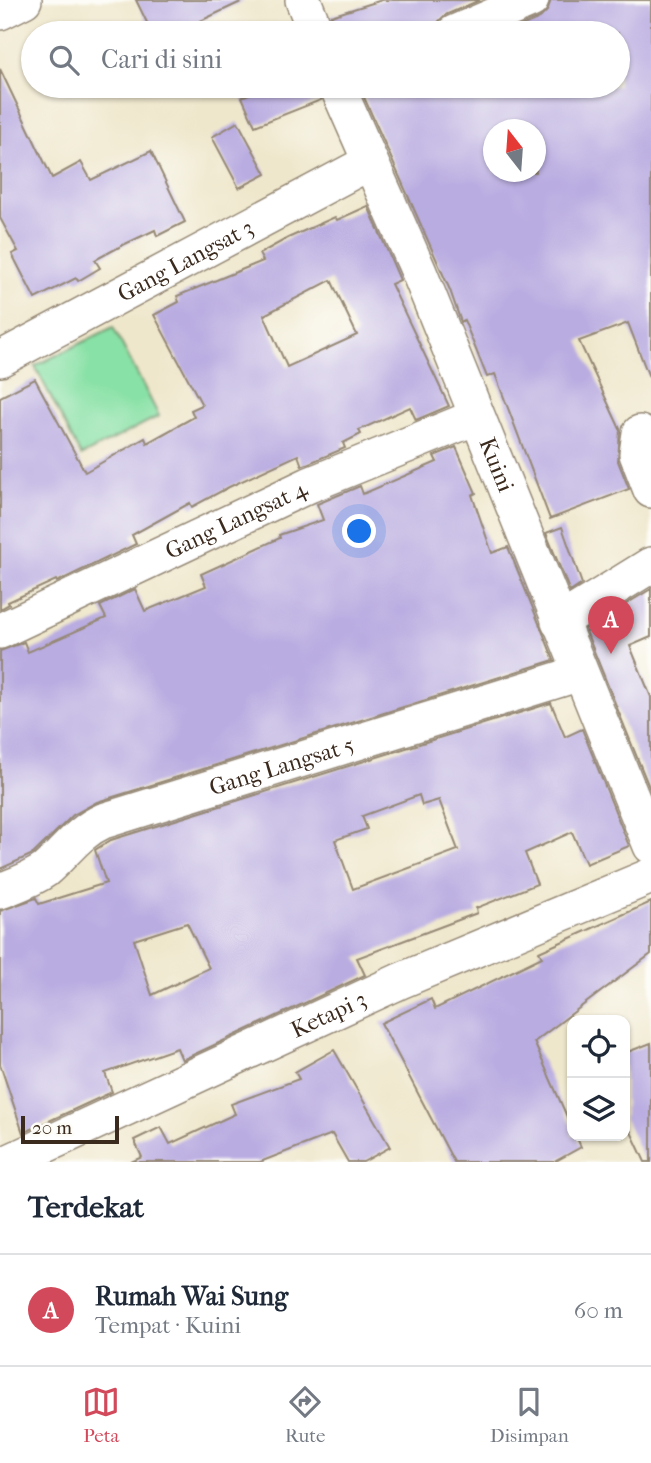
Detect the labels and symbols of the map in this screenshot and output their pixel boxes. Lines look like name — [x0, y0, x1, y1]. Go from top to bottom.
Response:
north arrow — [483, 119, 546, 182]
street label: Gang Langsat 3 — [113, 214, 258, 308]
street label: Kuini — [473, 434, 520, 496]
street label: Gang Langsat 4 — [161, 474, 313, 565]
your location — [342, 514, 376, 548]
pin: A — [588, 596, 634, 654]
street label: Gang Langsat 5 — [206, 731, 357, 801]
street label: Ketapi 3 — [287, 985, 371, 1044]
scale bar — [21, 1113, 119, 1145]

